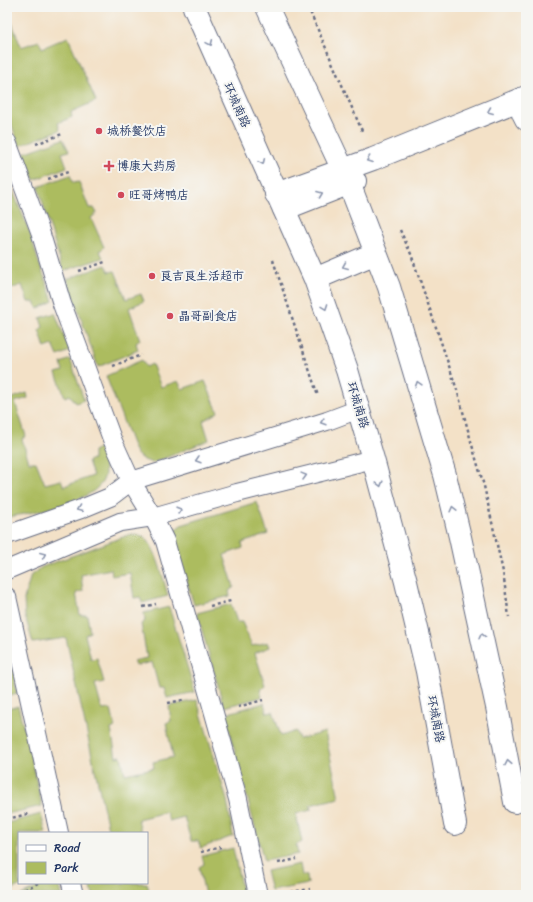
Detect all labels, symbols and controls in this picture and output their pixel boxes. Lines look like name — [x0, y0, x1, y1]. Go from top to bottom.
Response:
one-way arrow — [205, 38, 213, 46]
street label: 环城南路 — [217, 79, 257, 131]
one-way arrow — [486, 107, 493, 115]
place label: 城桥餐饮店 — [107, 120, 167, 142]
marker: 城桥餐饮店 — [94, 126, 104, 136]
place label: 博康大药房 — [117, 155, 177, 177]
one-way arrow — [366, 155, 373, 164]
one-way arrow — [257, 157, 265, 165]
marker: 博康大药房 — [104, 161, 114, 171]
place label: 旺哥烤鸭店 — [129, 184, 189, 206]
marker: 旺哥烤鸭店 — [116, 190, 126, 200]
one-way arrow — [317, 191, 324, 199]
one-way arrow — [342, 261, 349, 269]
place label: 良吉良生活超市 — [160, 265, 244, 287]
marker: 良吉良生活超市 — [147, 271, 157, 281]
one-way arrow — [320, 303, 328, 310]
place label: 晶哥副食店 — [178, 305, 238, 327]
marker: 晶哥副食店 — [165, 311, 175, 321]
street label: 环城南路 — [340, 379, 376, 431]
one-way arrow — [414, 381, 423, 388]
one-way arrow — [319, 417, 326, 426]
one-way arrow — [195, 455, 202, 464]
one-way arrow — [301, 472, 308, 480]
one-way arrow — [375, 481, 384, 488]
one-way arrow — [76, 505, 83, 513]
one-way arrow — [175, 506, 182, 515]
one-way arrow — [449, 506, 458, 513]
one-way arrow — [39, 552, 47, 560]
one-way arrow — [478, 633, 486, 639]
street label: 环城南路 — [421, 693, 451, 745]
one-way arrow — [505, 760, 513, 766]
legend — [18, 832, 148, 884]
text: Road — [54, 837, 81, 859]
text: Park — [54, 857, 79, 879]

